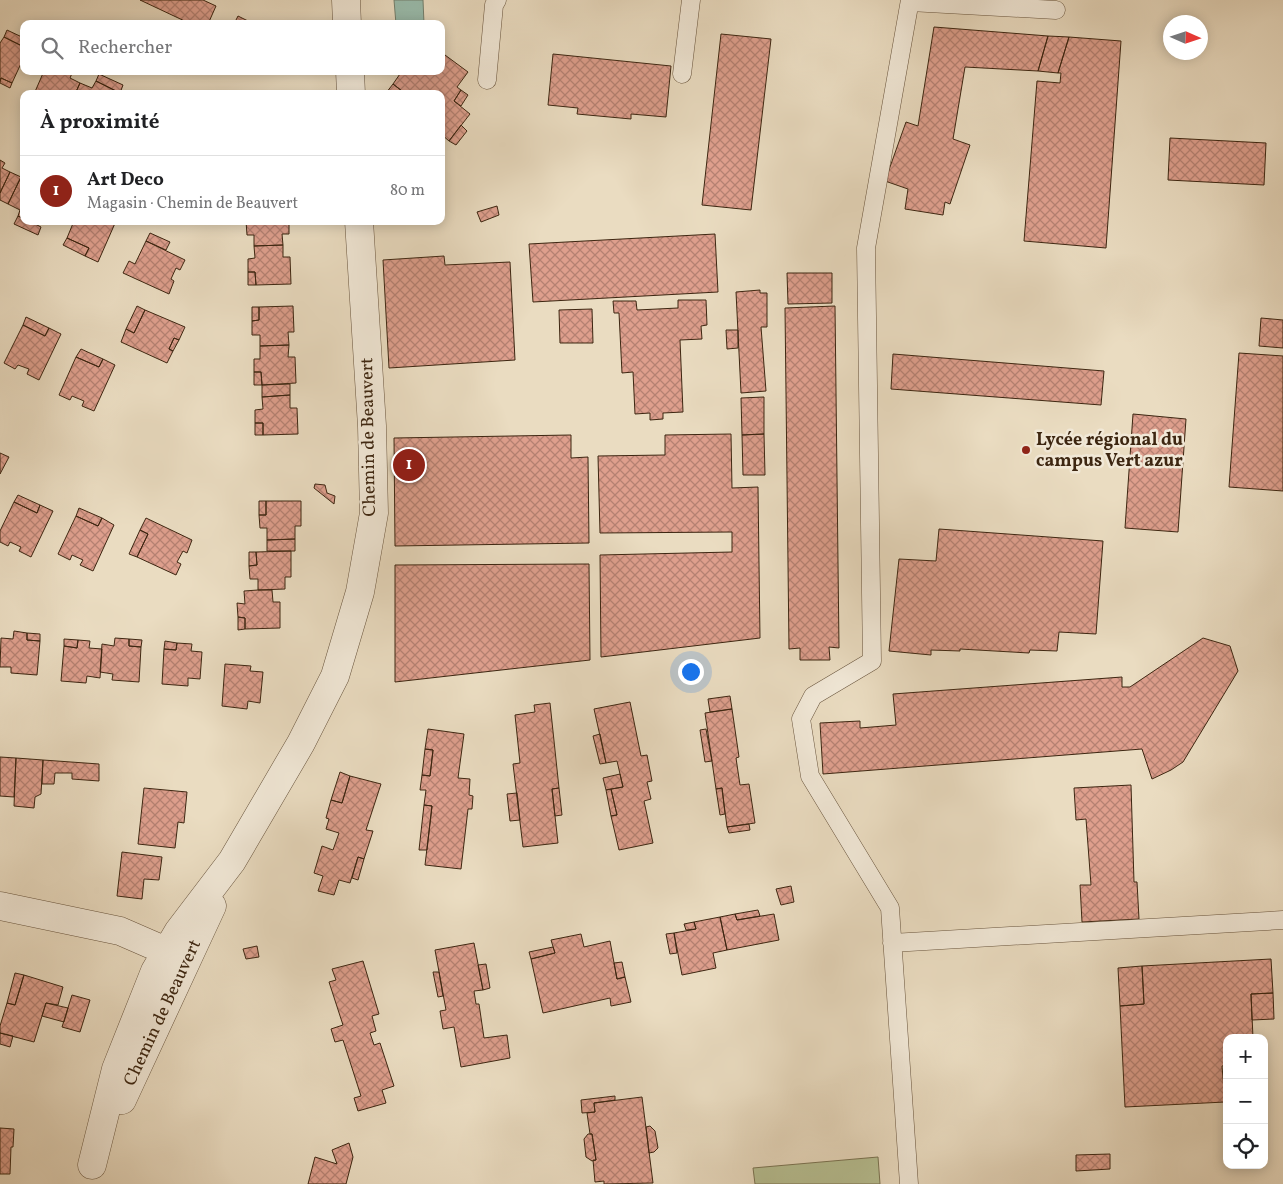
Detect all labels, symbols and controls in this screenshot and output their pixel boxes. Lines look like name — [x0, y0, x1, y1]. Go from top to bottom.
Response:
north arrow — [1163, 15, 1208, 60]
search box — [20, 20, 445, 75]
icon: search — [38, 34, 66, 62]
text: Rechercher — [78, 35, 172, 61]
text: À proximité — [40, 108, 159, 137]
text: Art Deco — [87, 167, 164, 193]
text: 1 — [53, 180, 59, 202]
text: 80 m — [390, 180, 425, 202]
text: Magasin · Chemin de Beauvert — [87, 193, 298, 215]
street label: Chemin de Beauvert — [355, 357, 383, 517]
place label: Lycée régional du campus Vert azur — [1036, 428, 1183, 474]
marker: Lycée régional du campus Vert azur — [1020, 444, 1032, 456]
pin: 1 — [393, 446, 425, 484]
your location — [678, 659, 704, 685]
street label: Chemin de Beauvert — [118, 936, 208, 1090]
map controls — [1223, 1034, 1268, 1169]
button: + — [1223, 1034, 1268, 1079]
button: − — [1223, 1079, 1268, 1124]
button: locate — [1223, 1124, 1268, 1169]

